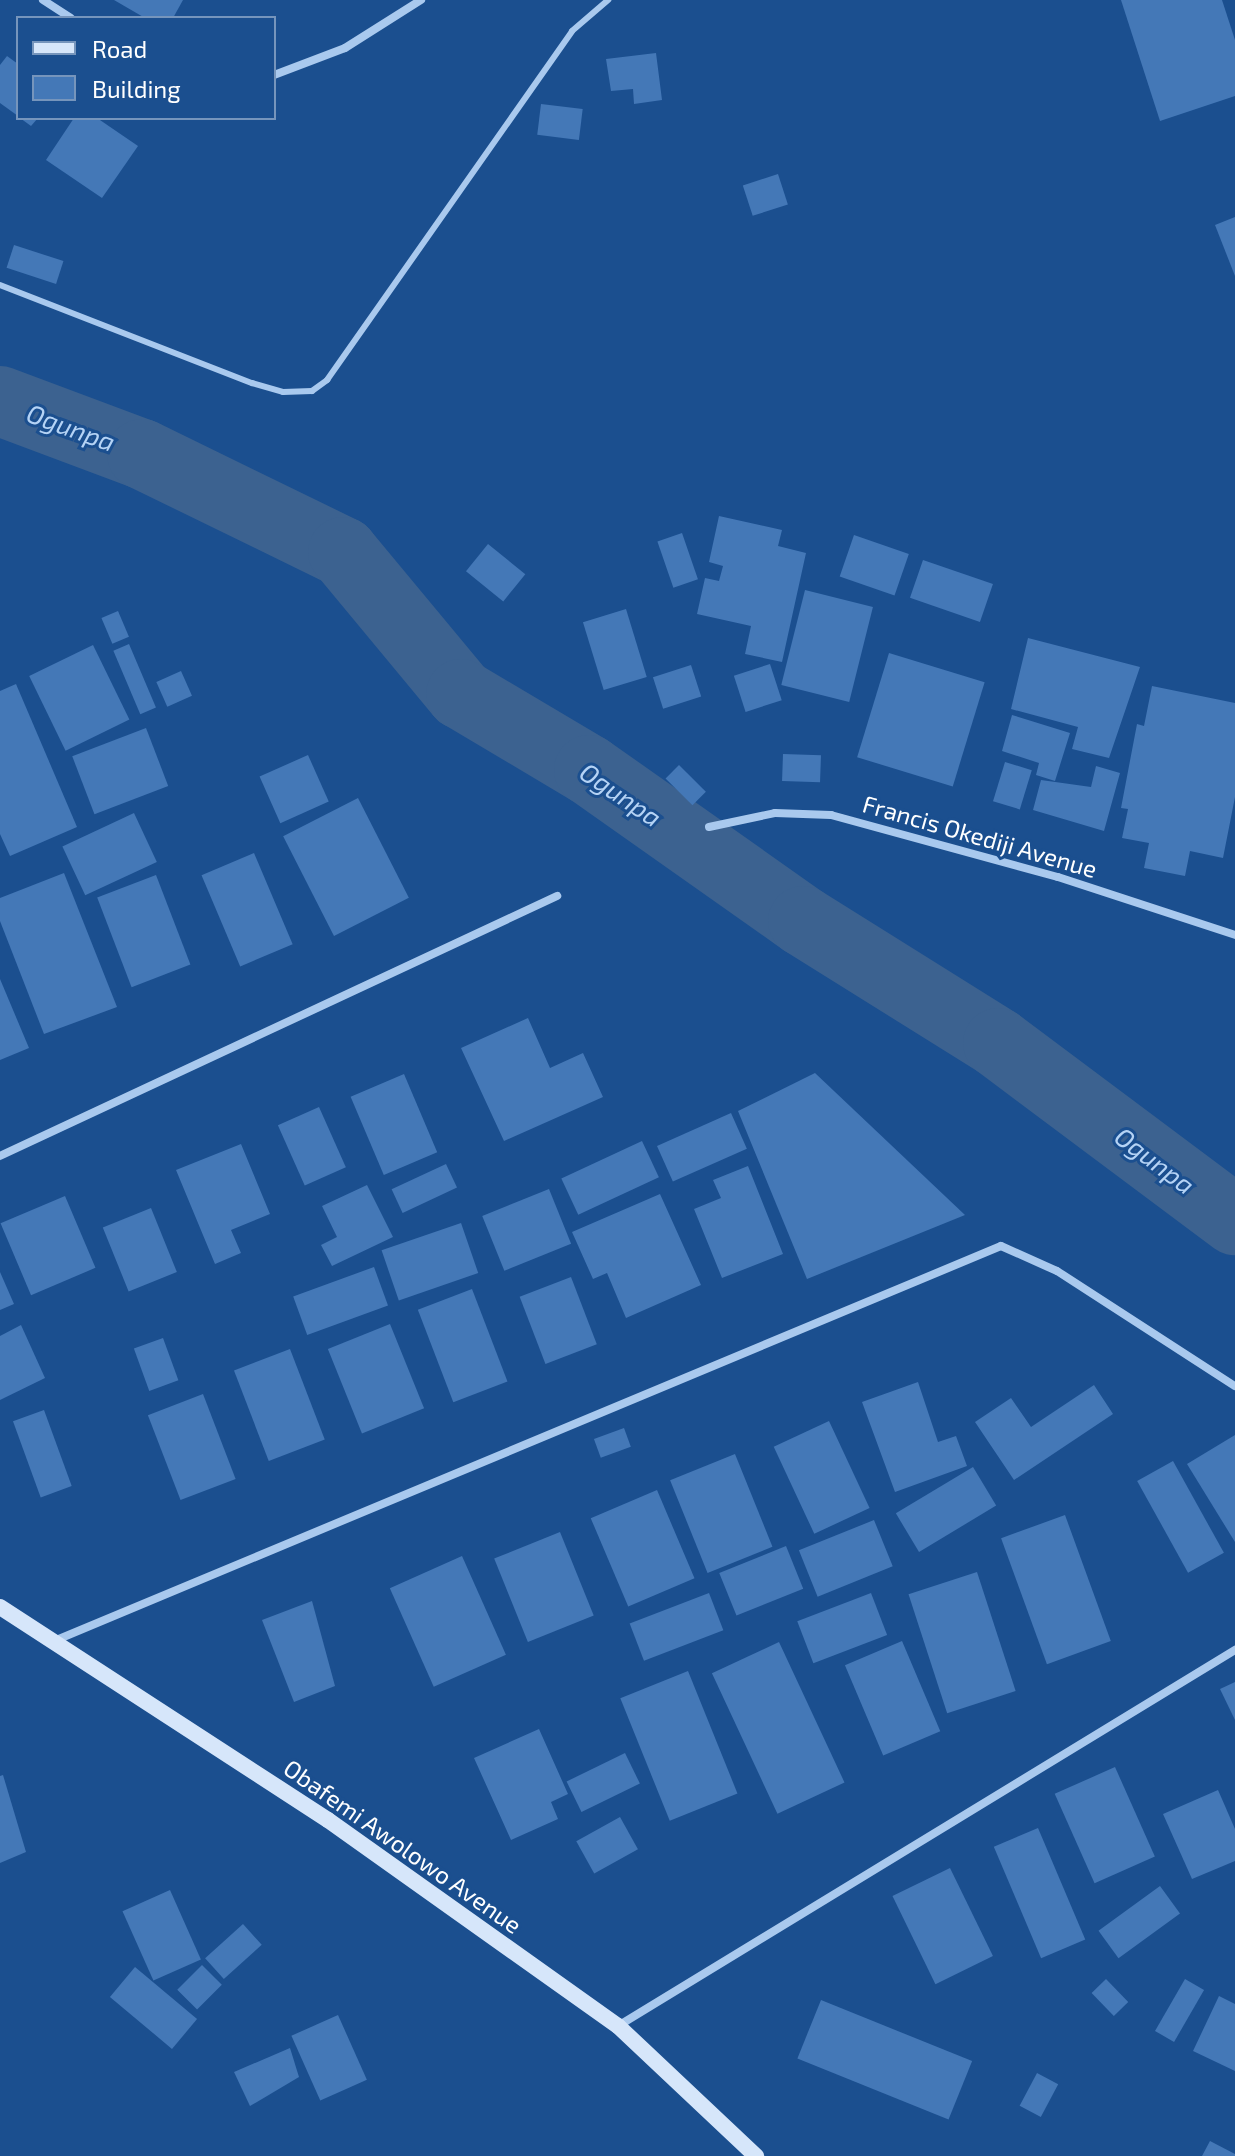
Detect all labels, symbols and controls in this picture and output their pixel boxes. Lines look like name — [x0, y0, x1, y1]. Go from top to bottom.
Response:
legend — [16, 16, 276, 120]
text: Road — [92, 34, 147, 63]
text: Building — [92, 74, 181, 103]
water label: Ogunpa — [22, 397, 120, 457]
water label: Ogunpa — [574, 755, 668, 833]
street label: Francis Okediji Avenue — [859, 789, 1101, 883]
water label: Ogunpa — [1109, 1120, 1201, 1200]
street label: Obafemi Awolowo Avenue — [278, 1753, 528, 1939]

